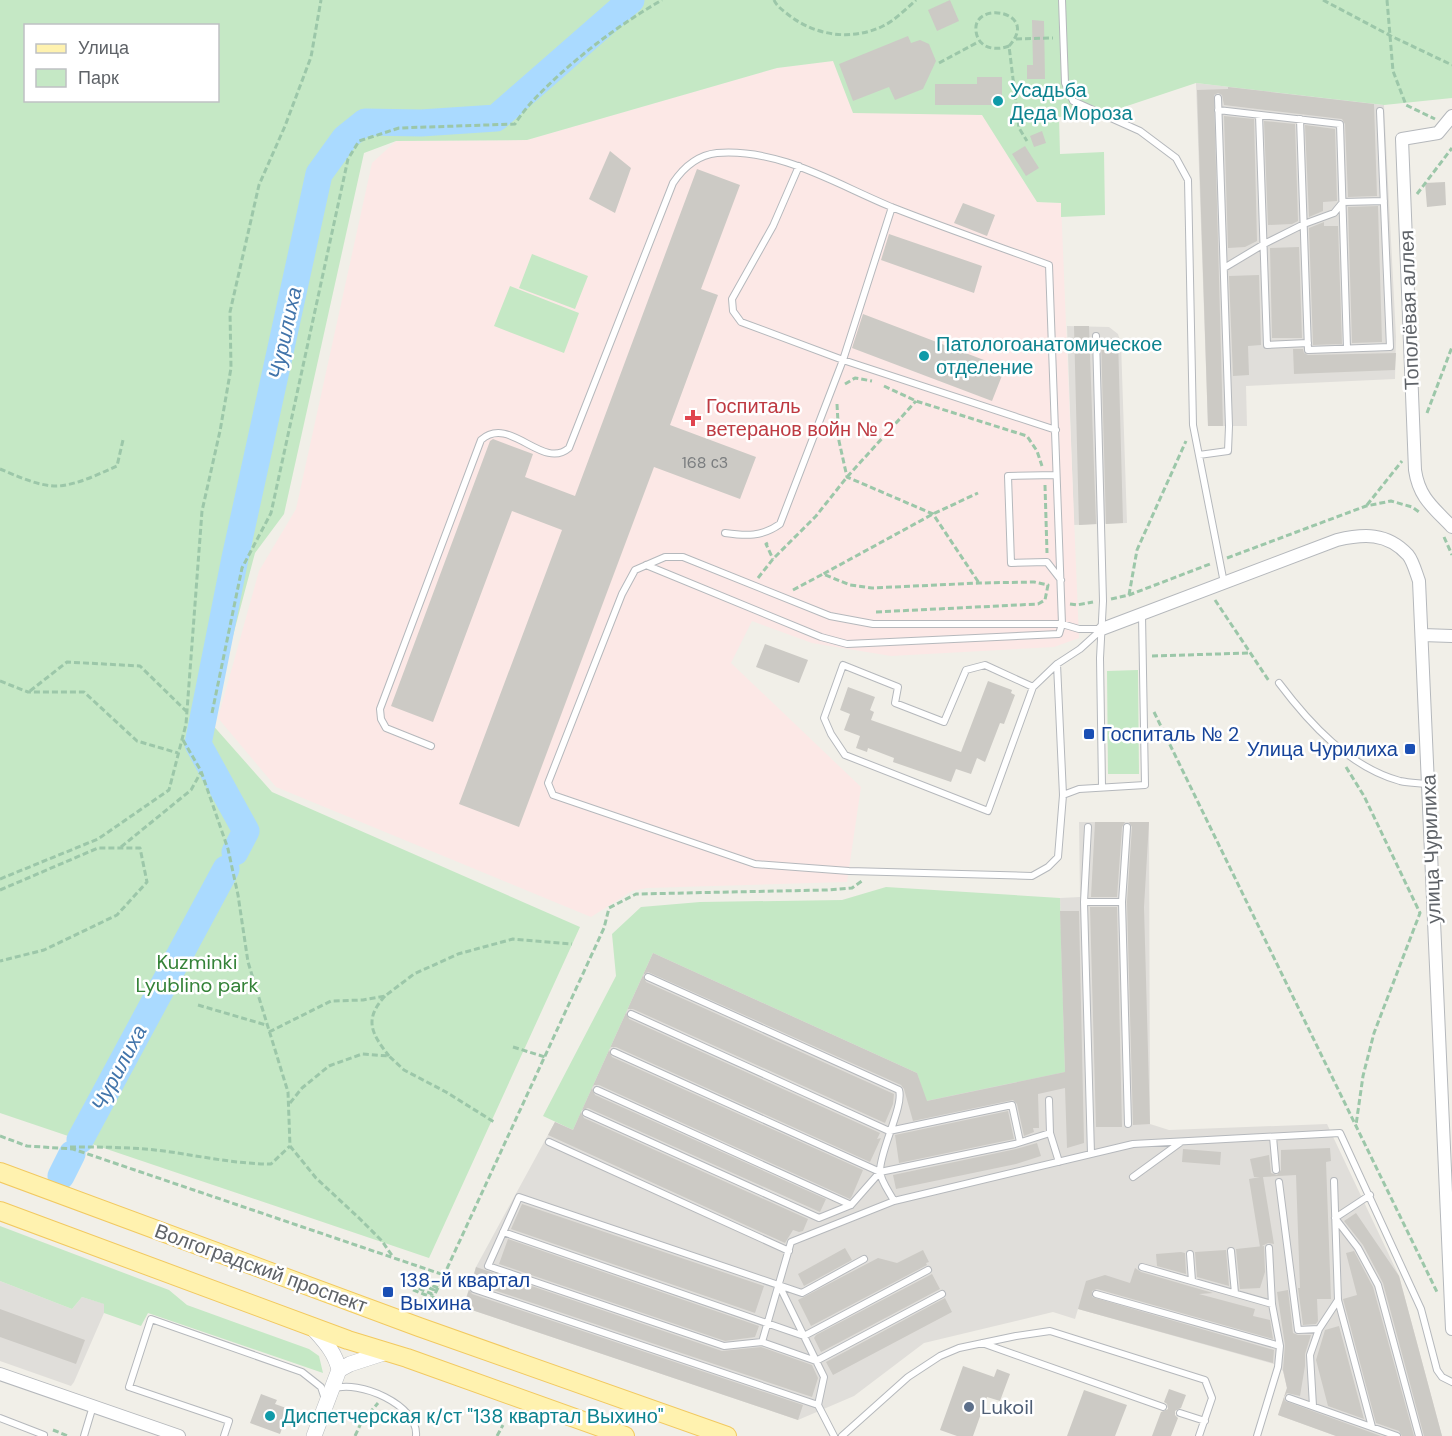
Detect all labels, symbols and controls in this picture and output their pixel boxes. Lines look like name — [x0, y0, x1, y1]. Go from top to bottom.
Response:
legend — [24, 24, 219, 102]
text: Улица — [78, 36, 130, 60]
text: Парк — [78, 66, 119, 90]
place label: Усадьба Деда Мороза — [1010, 77, 1134, 126]
marker: Усадьба Деда Мороза — [991, 94, 1005, 108]
street label: Тополёвая аллея — [1393, 230, 1425, 390]
water label: Чурилиха — [262, 284, 308, 382]
place label: Патологоанатомическое отделение — [936, 331, 1162, 380]
marker: Патологоанатомическое отделение — [917, 349, 931, 363]
place label: Госпиталь ветеранов войн № 2 — [706, 393, 895, 442]
marker: Госпиталь ветеранов войн № 2 — [684, 409, 702, 427]
house number: 168 с3 — [682, 452, 728, 473]
place label: Госпиталь № 2 — [1101, 721, 1239, 747]
marker: Госпиталь № 2 — [1082, 727, 1096, 741]
place label: Улица Чурилиха — [1247, 736, 1399, 762]
marker: Улица Чурилиха — [1403, 742, 1417, 756]
street label: улица Чурилиха — [1415, 773, 1447, 924]
park label: Kuzminki Lyublino park — [135, 949, 259, 998]
water label: Чурилиха — [85, 1020, 153, 1116]
street label: Волгоградский проспект — [151, 1217, 371, 1319]
place label: 138-й квартал Выхина — [400, 1267, 530, 1316]
marker: 138-й квартал Выхина — [381, 1285, 395, 1299]
place label: Lukoil — [981, 1394, 1033, 1420]
marker: Lukoil — [962, 1400, 976, 1414]
place label: Диспетчерская к/ст "138 квартал Выхино" — [282, 1403, 664, 1429]
marker: Диспетчерская к/ст "138 квартал Выхино" — [263, 1409, 277, 1423]

